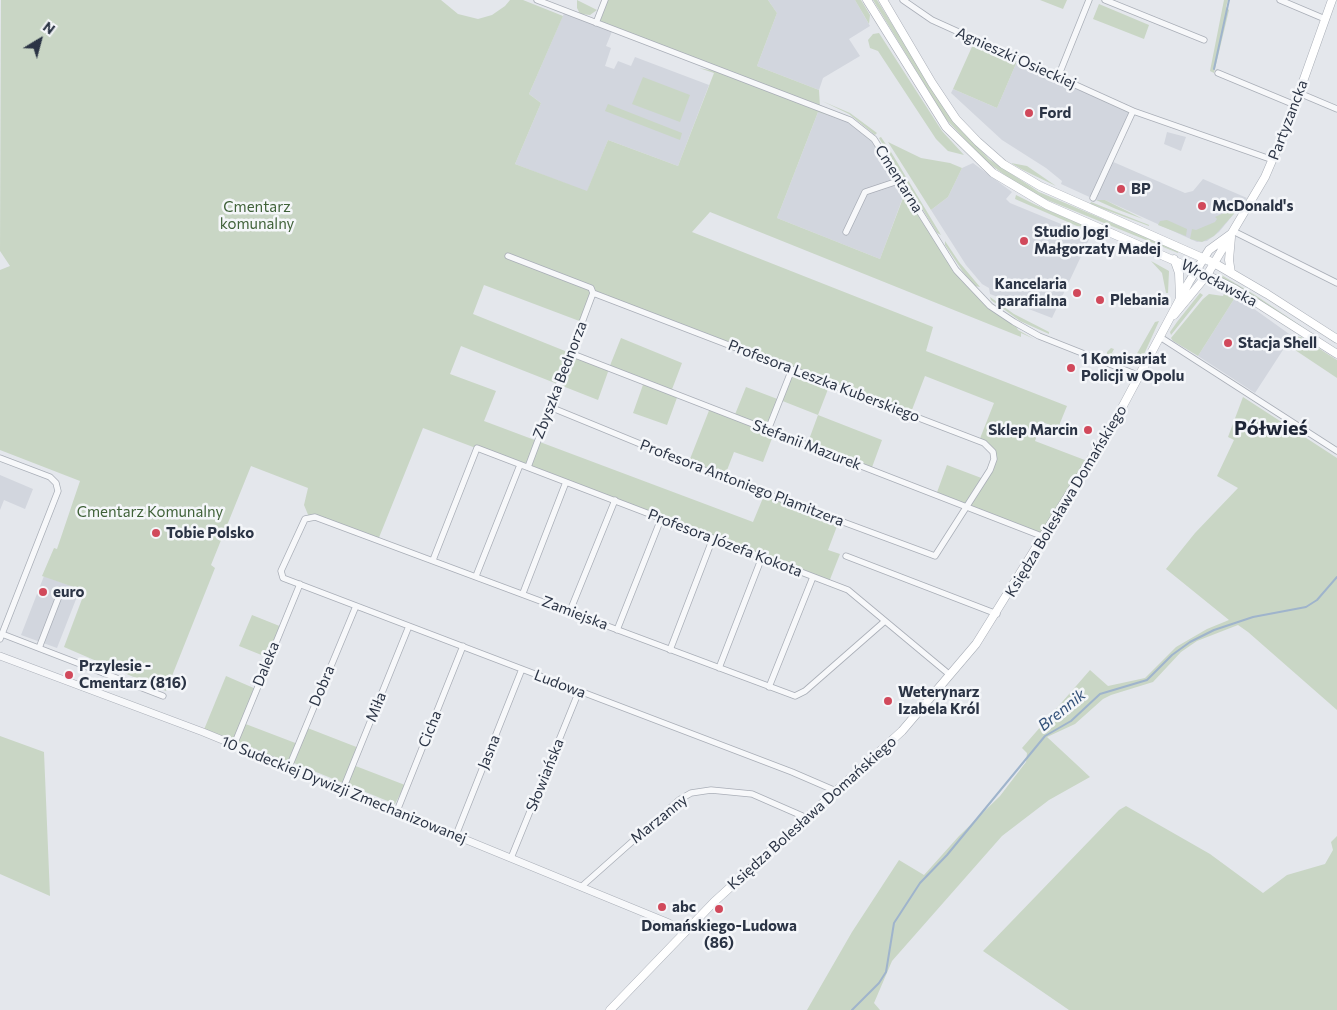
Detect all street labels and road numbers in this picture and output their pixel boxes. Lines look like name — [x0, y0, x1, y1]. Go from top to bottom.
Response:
street label: Agnieszki Osieckiej — [953, 23, 1079, 93]
street label: Partyzancka — [1264, 77, 1312, 163]
street label: Cmentarna — [871, 142, 927, 216]
street label: Wrocławska — [1178, 255, 1260, 311]
street label: Zbyszka Bednorza — [529, 319, 591, 441]
street label: Profesora Leszka Kuberskiego — [726, 336, 922, 426]
street label: Księdza Bolesława Domańskiego — [1001, 402, 1131, 600]
street label: Stefanii Mazurek — [750, 416, 864, 474]
street label: Profesora Antoniego Plamitzera — [637, 436, 847, 530]
street label: Profesora Józefa Kokota — [645, 505, 805, 581]
street label: Zamiejska — [539, 592, 611, 634]
street label: Daleka — [249, 639, 283, 689]
street label: Dobra — [305, 663, 339, 709]
street label: Ludowa — [532, 666, 588, 702]
street label: Miła — [362, 689, 390, 725]
street label: Cicha — [415, 708, 445, 750]
street label: 10 Sudeckiej Dywizji Zmechanizowanej — [219, 732, 469, 848]
street label: Jasna — [474, 732, 504, 772]
street label: Księdza Bolesława Domańskiego — [724, 732, 900, 894]
street label: Słowiańska — [522, 736, 568, 814]
street label: Marzanny — [627, 791, 691, 847]

